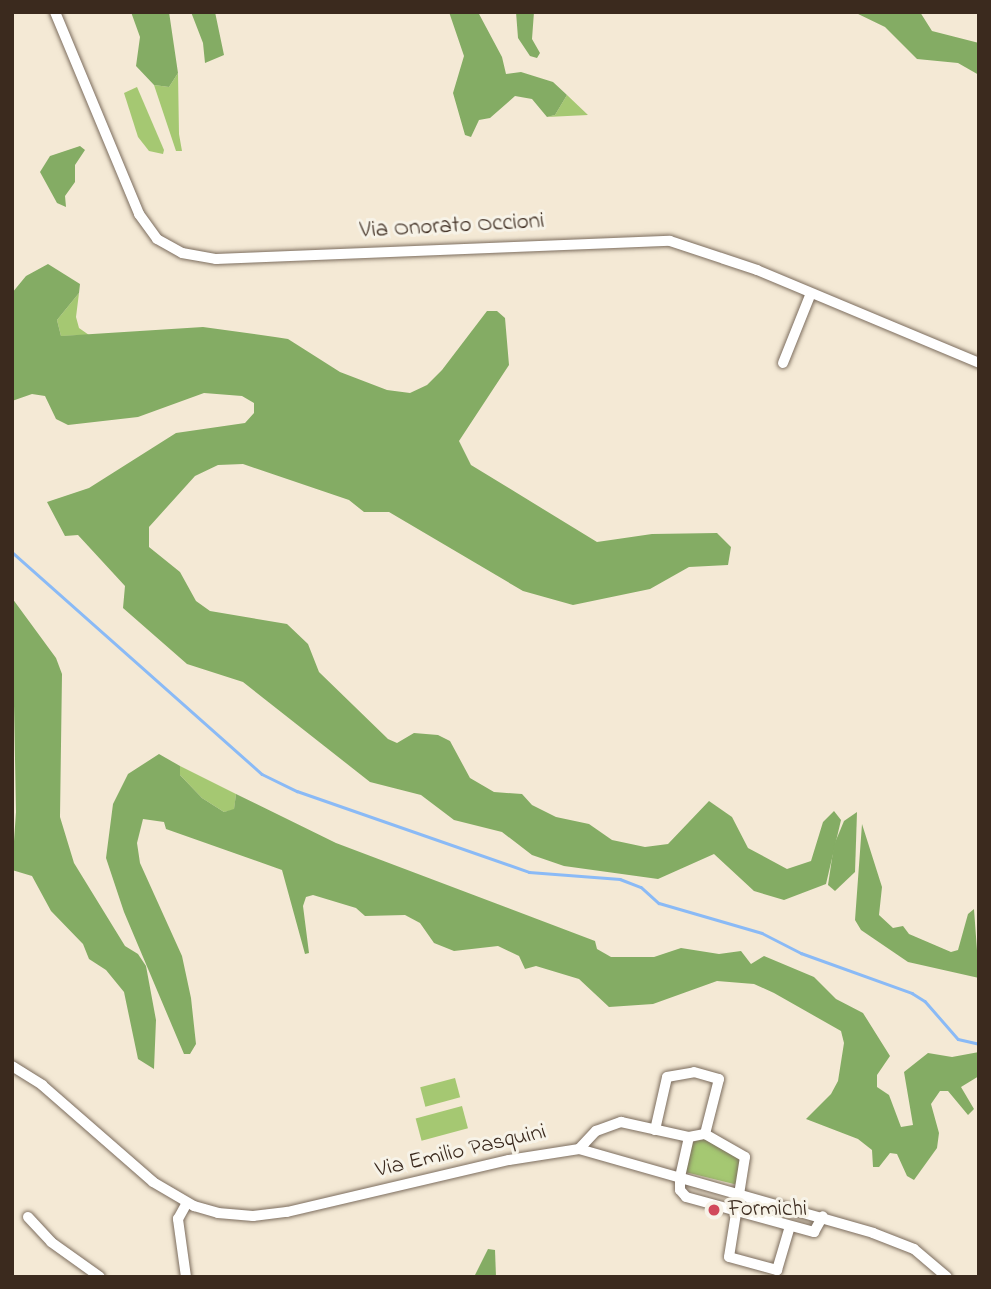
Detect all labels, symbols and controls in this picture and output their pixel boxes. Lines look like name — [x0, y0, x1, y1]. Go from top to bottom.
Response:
street label: Via Onorato Occioni — [359, 208, 545, 246]
street label: Via Emilio Pasquini — [373, 1119, 549, 1185]
place label: Formichi — [728, 1196, 807, 1224]
marker: Formichi — [706, 1202, 722, 1218]

